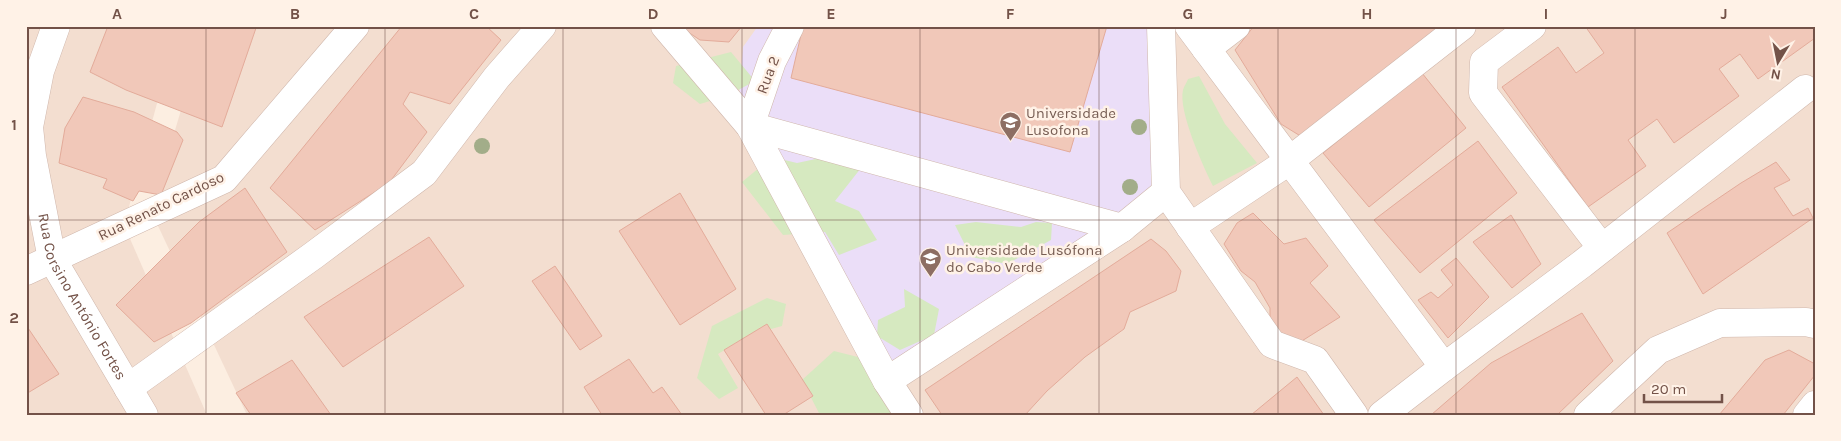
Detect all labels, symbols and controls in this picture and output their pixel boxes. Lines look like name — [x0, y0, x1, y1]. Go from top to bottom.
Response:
text: A — [112, 4, 122, 23]
text: B — [290, 4, 300, 23]
text: C — [469, 4, 479, 23]
text: D — [648, 4, 659, 23]
text: E — [826, 4, 836, 23]
text: F — [1006, 4, 1015, 23]
text: G — [1183, 4, 1193, 23]
text: H — [1361, 4, 1373, 23]
text: I — [1544, 4, 1548, 23]
text: J — [1720, 4, 1728, 23]
north arrow — [1754, 38, 1804, 88]
street label: Rua 2 — [753, 54, 783, 96]
text: N — [1769, 65, 1782, 84]
place label: Universidade Lusofona — [1026, 104, 1116, 139]
school or university icon: Universidade Lusofona — [998, 110, 1022, 141]
text: 1 — [11, 115, 17, 134]
street label: Rua Renato Cardoso — [95, 168, 227, 244]
street label: Rua Corsino António Fortes — [34, 212, 130, 383]
place label: Universidade Lusófona do Cabo Verde — [946, 241, 1102, 276]
school or university icon: Universidade Lusófona do Cabo Verde — [918, 247, 942, 278]
text: 2 — [9, 308, 19, 327]
scale bar — [1644, 371, 1721, 403]
text: 20 m — [1651, 380, 1686, 398]

